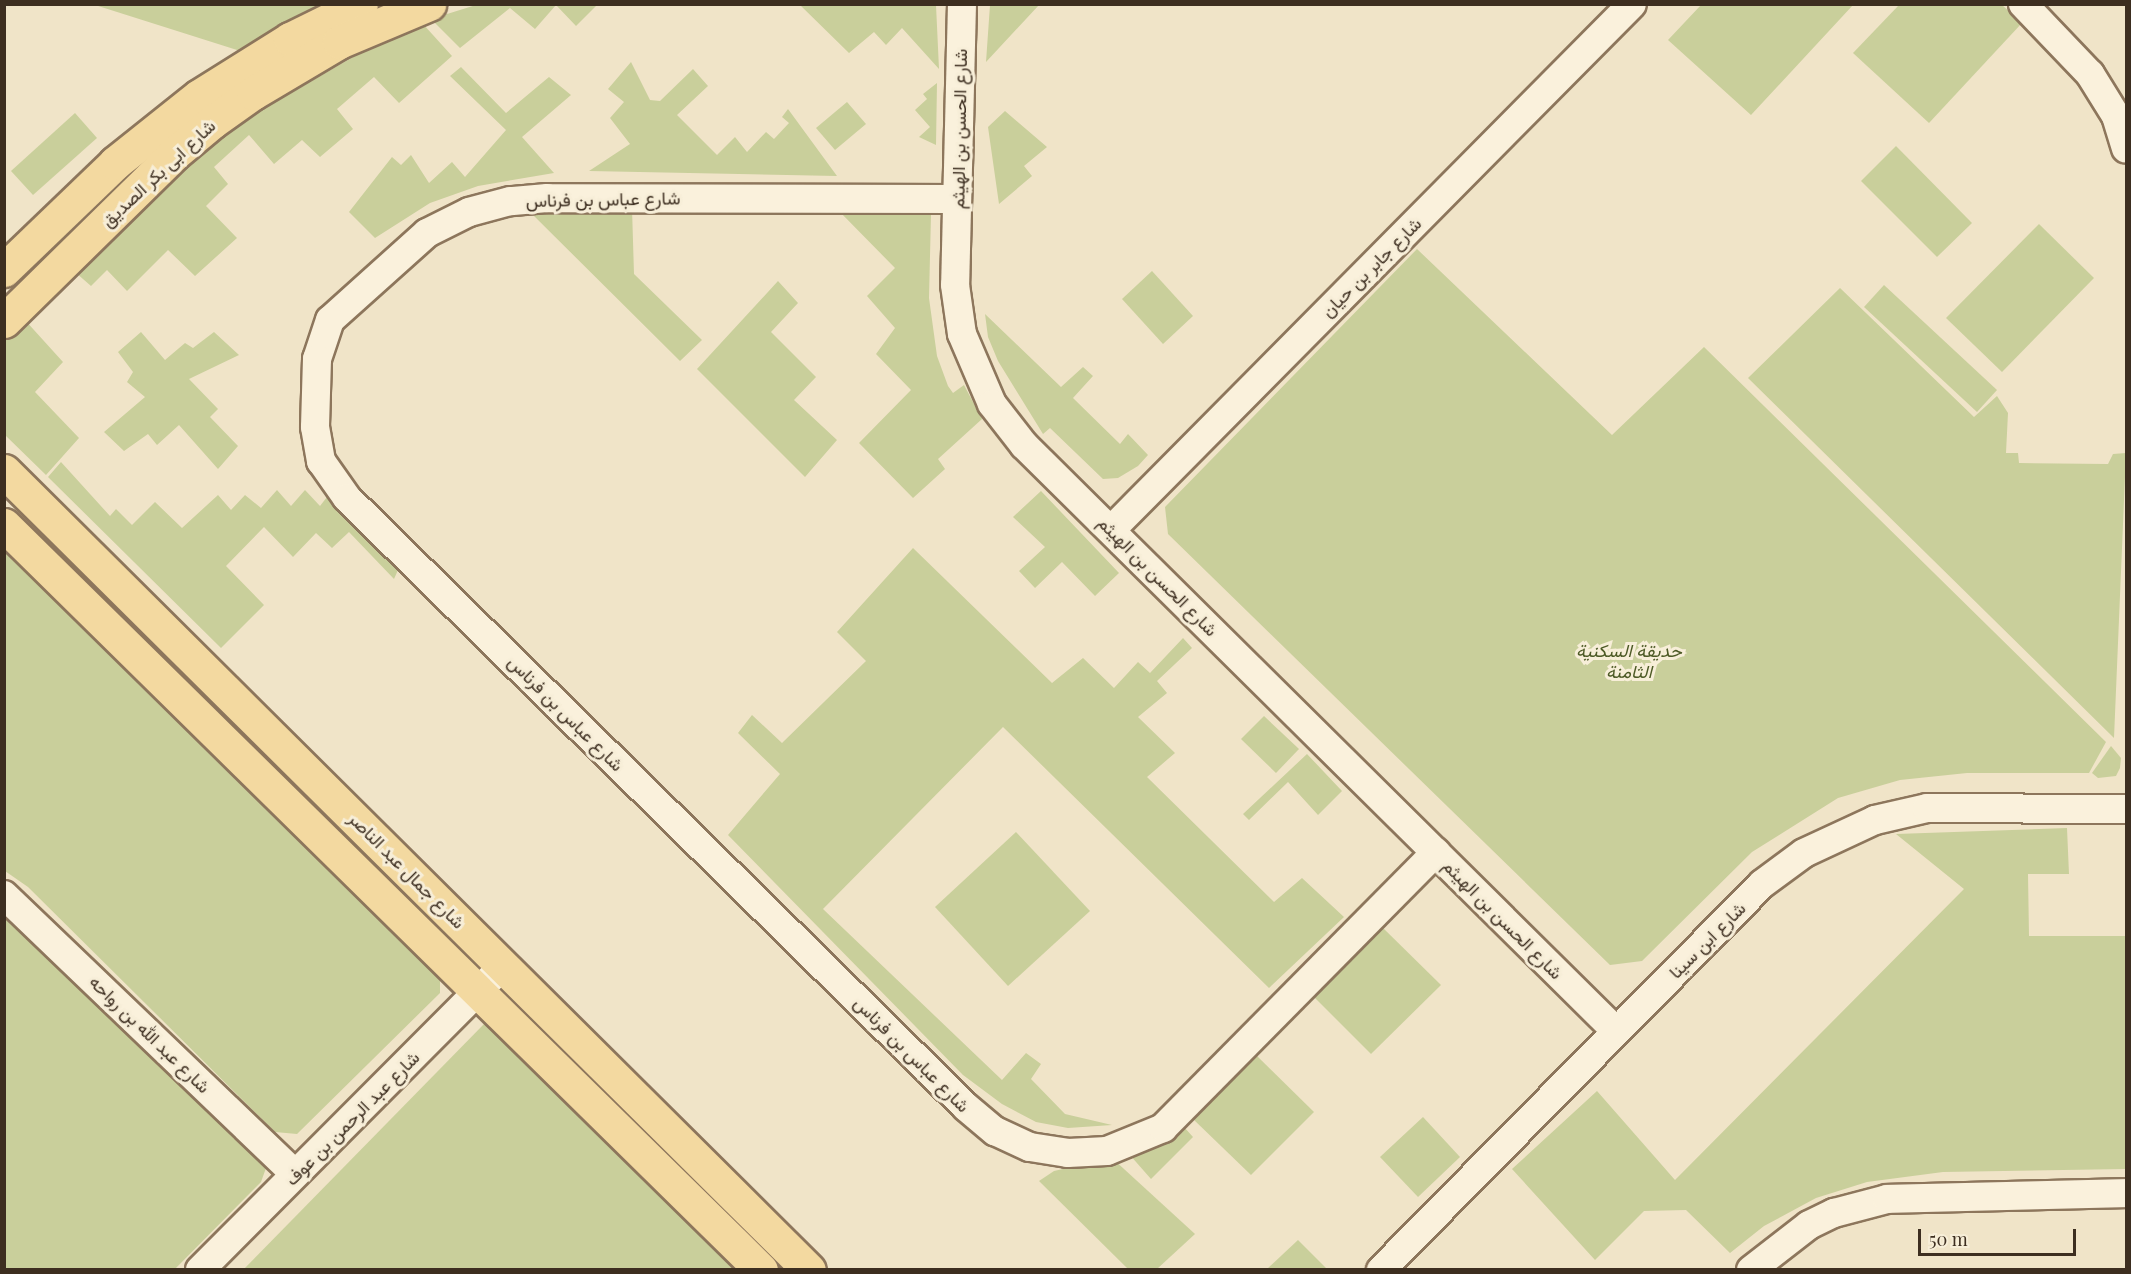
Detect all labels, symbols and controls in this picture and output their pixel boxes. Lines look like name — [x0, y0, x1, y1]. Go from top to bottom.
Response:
street label: شارع الحسن بن الهيثم — [947, 49, 971, 209]
street label: شارع ابى بكر الصديق — [97, 115, 219, 231]
street label: شارع عباس بن فرناس — [526, 187, 680, 211]
street label: شارع جابر بن حيان — [1317, 213, 1425, 321]
street label: شارع الحسن بن الهيثم — [1094, 512, 1222, 640]
park label: حديقة السكنية الثامنة — [1576, 640, 1682, 682]
street label: شارع عباس بن فرناس — [504, 651, 628, 775]
street label: شارع جمال عبد الناصر — [344, 807, 470, 933]
street label: شارع الحسن بن الهيثم — [1439, 855, 1567, 983]
street label: شارع ابن سينا — [1664, 897, 1750, 983]
street label: شارع عبد الله بن رواحه — [85, 971, 215, 1097]
street label: شارع عباس بن فرناس — [850, 992, 974, 1116]
street label: شارع عبد الرحمن بن عوف — [280, 1046, 424, 1190]
scale bar — [1921, 1217, 2078, 1255]
text: 50 m — [1929, 1227, 1968, 1251]

